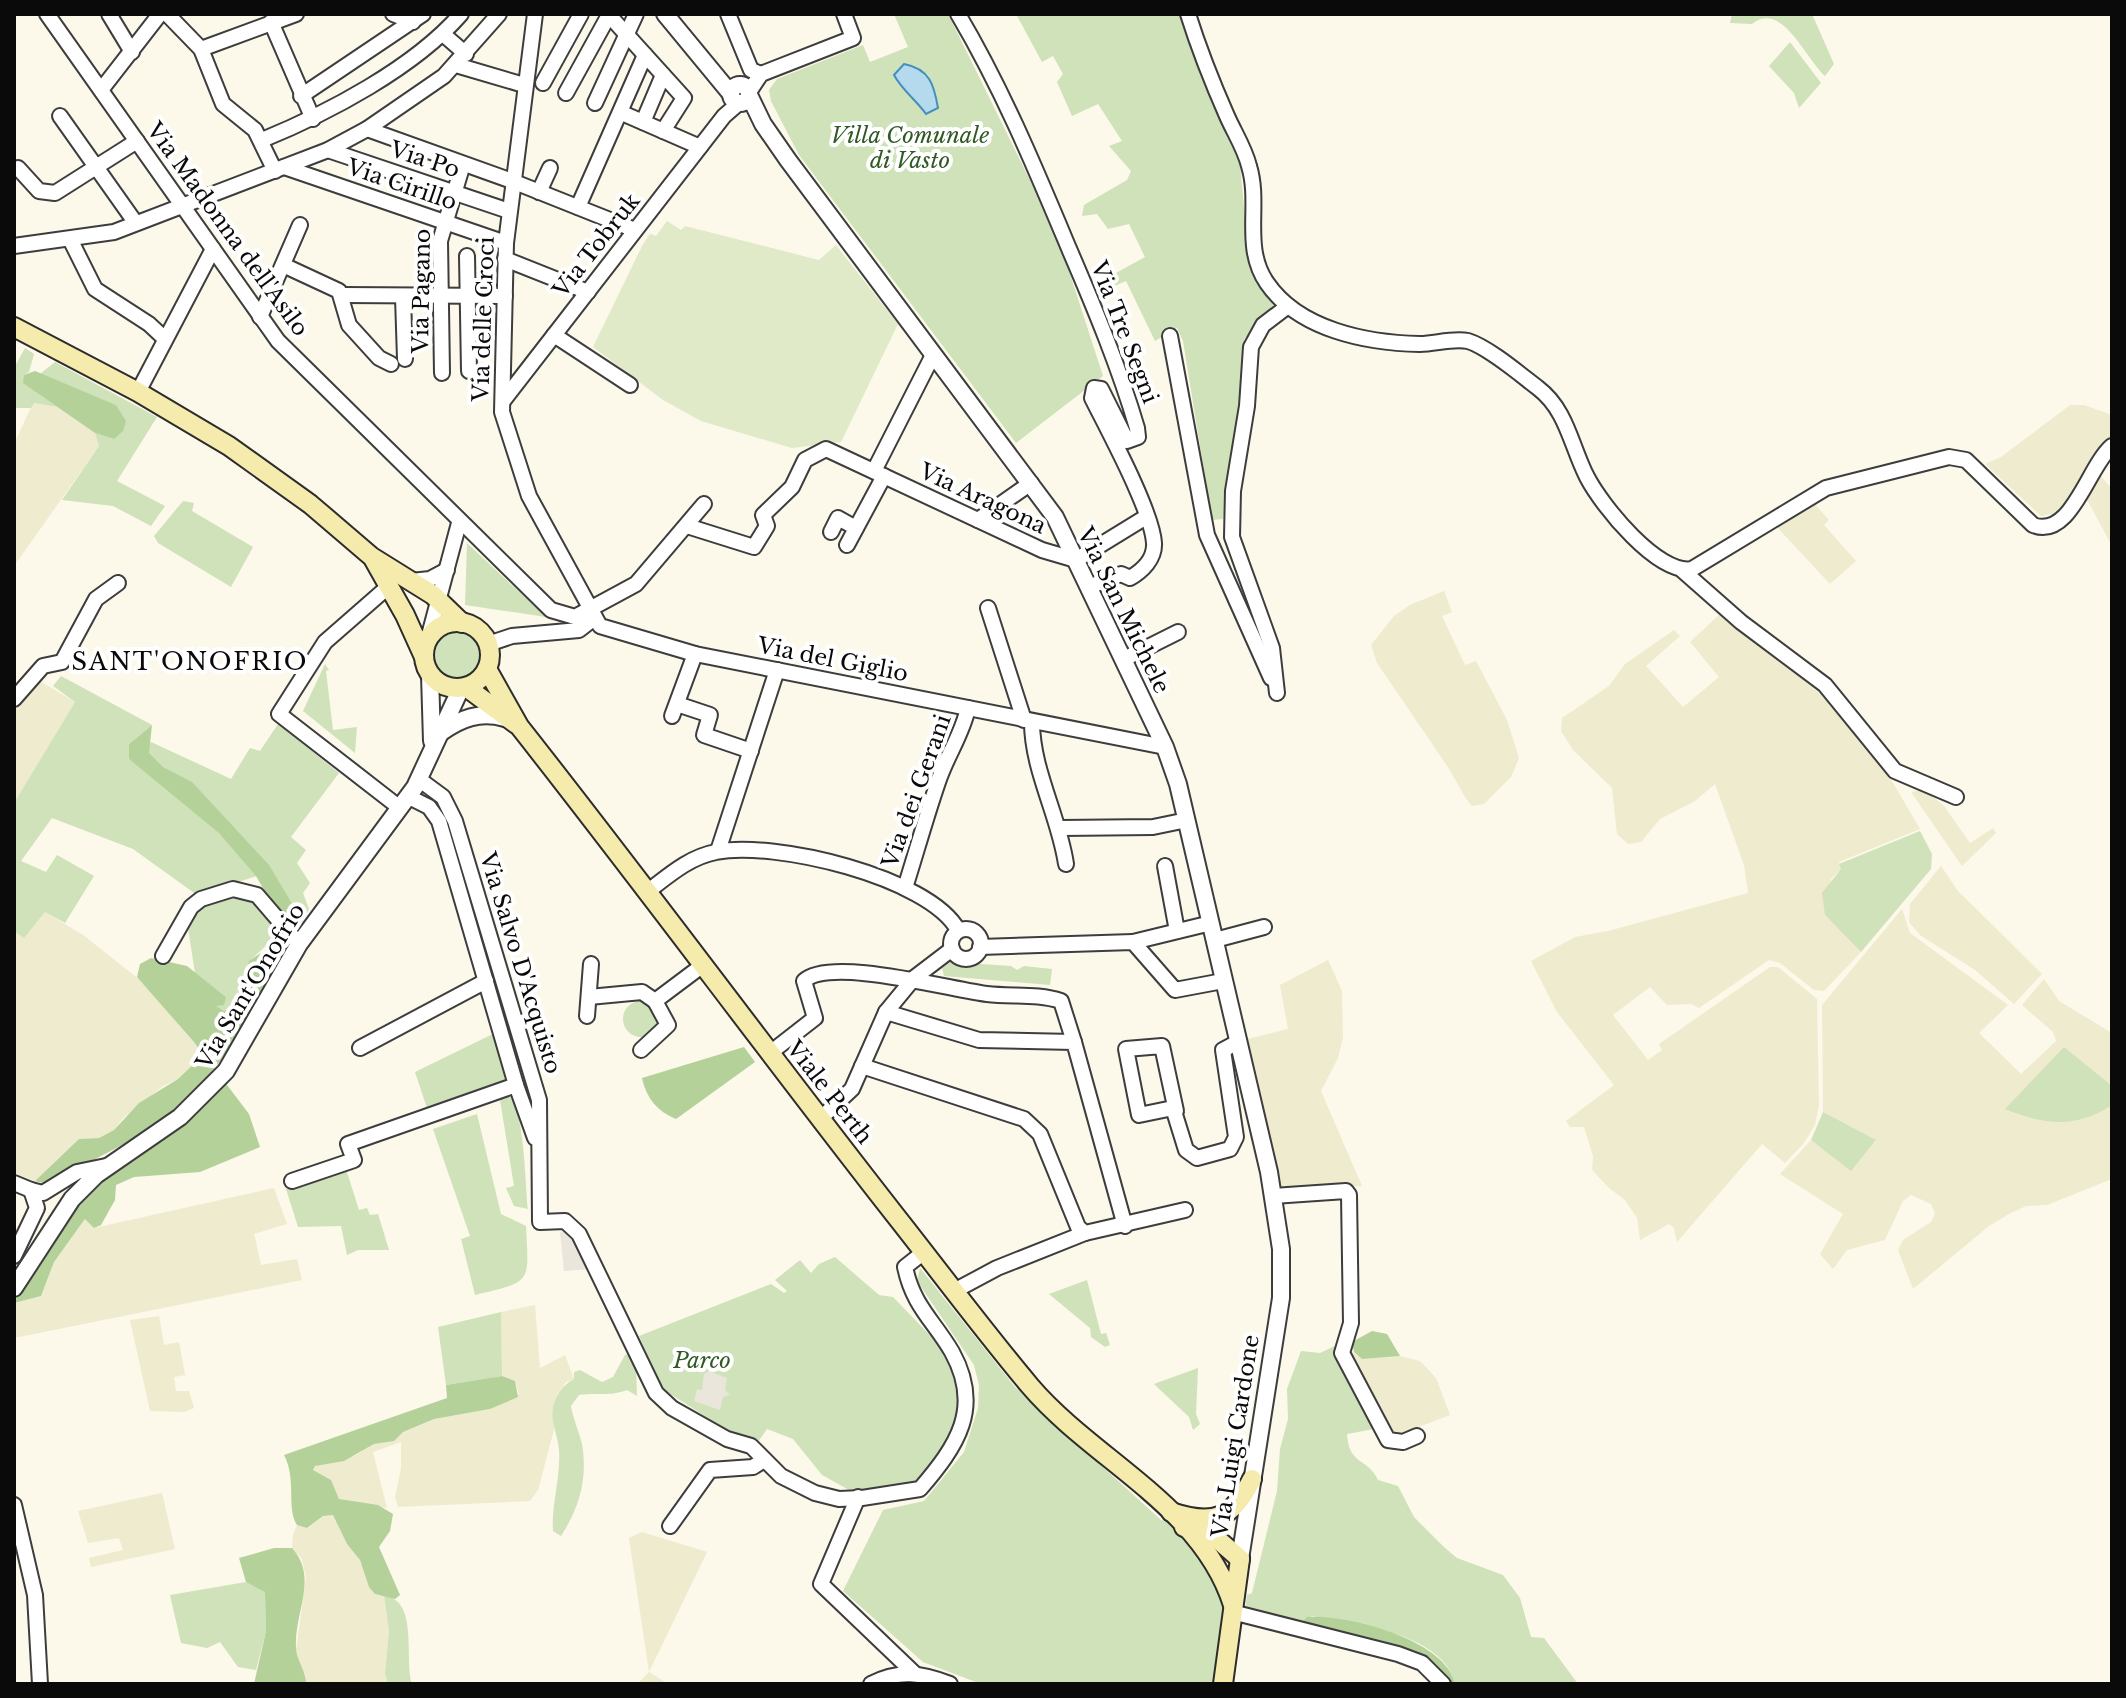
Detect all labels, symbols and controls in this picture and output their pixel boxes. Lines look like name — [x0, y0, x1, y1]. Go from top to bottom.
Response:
street label: Via Madonna dell'Asilo — [140, 116, 314, 341]
park label: Villa Comunale di Vasto — [831, 122, 989, 174]
street label: Via Po — [386, 135, 463, 183]
street label: Via Cirillo — [342, 153, 460, 216]
street label: Via Tobruk — [547, 187, 646, 304]
street label: Via Pagano — [407, 228, 436, 355]
street label: Via delle Croci — [467, 236, 500, 403]
street label: Via Tre Segni — [1085, 256, 1164, 408]
street label: Via Aragona — [914, 457, 1051, 540]
street label: Via San Michele — [1071, 522, 1175, 698]
street label: Via del Giglio — [754, 631, 910, 687]
district label: SANT'ONOFRIO — [72, 647, 308, 676]
street label: Via dei Gerani — [876, 710, 957, 872]
street label: Via Salvo D'Acquisto — [474, 848, 567, 1077]
street label: Via Sant'Onofrio — [190, 898, 311, 1075]
street label: Viale Perth — [780, 1034, 878, 1149]
street label: Via Luigi Cardone — [1206, 1333, 1265, 1540]
park label: Parco — [672, 1347, 731, 1374]

